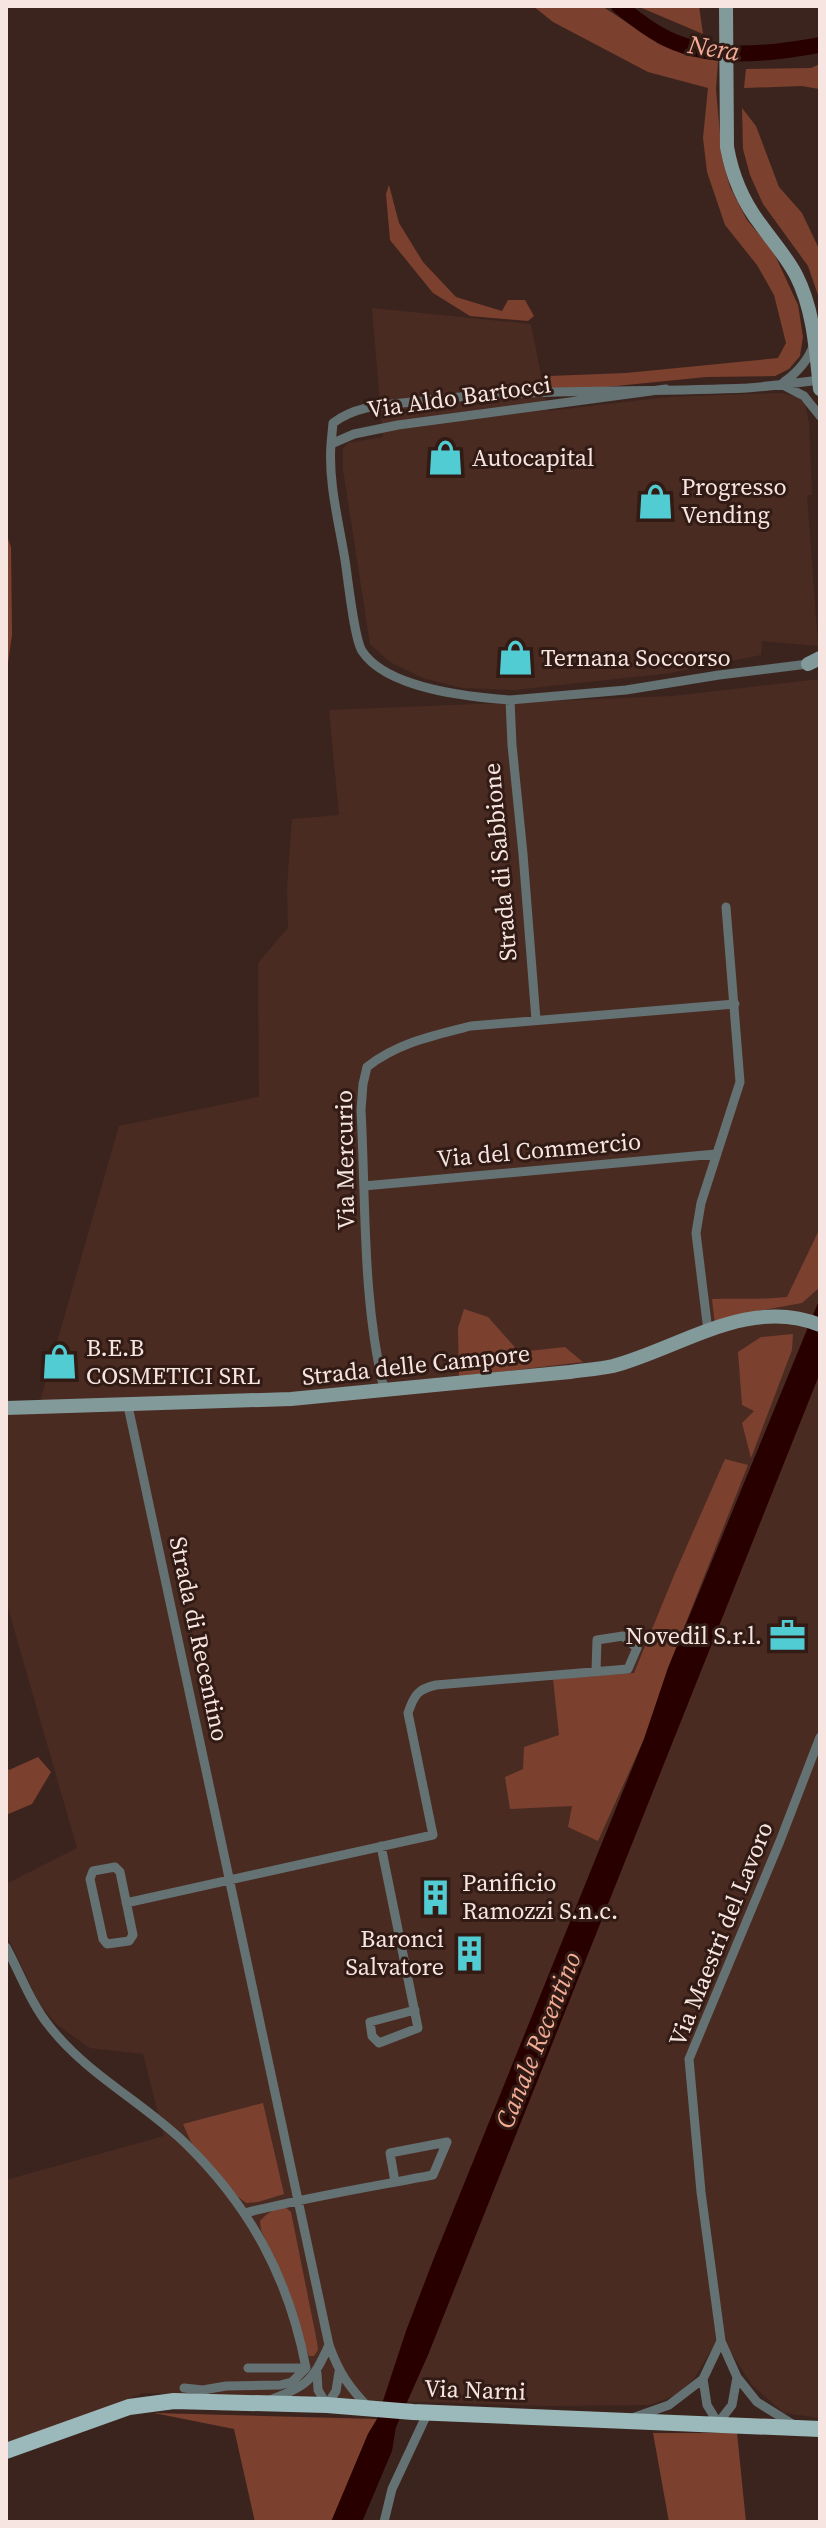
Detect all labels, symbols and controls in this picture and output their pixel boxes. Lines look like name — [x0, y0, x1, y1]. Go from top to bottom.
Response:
water label: Nera — [685, 26, 743, 70]
street label: Via Aldo Bartocci — [365, 367, 553, 426]
shop icon: Autocapital — [427, 439, 465, 477]
place label: Autocapital — [472, 441, 594, 474]
place label: Progresso Vending — [681, 470, 787, 531]
shop icon: Progresso Vending — [636, 482, 674, 520]
shop icon: Ternana Soccorso — [496, 639, 534, 677]
place label: Ternana Soccorso — [541, 641, 731, 674]
street label: Strada di Sabbione — [474, 762, 525, 962]
street label: Via Mercurio — [327, 1090, 362, 1230]
street label: Via del Commercio — [436, 1124, 642, 1175]
place label: B.E.B COSMETICI SRL — [86, 1331, 261, 1392]
street label: Strada delle Campore — [300, 1336, 531, 1393]
shop icon: B.E.B COSMETICI SRL — [41, 1343, 79, 1381]
street label: Strada di Recentino — [162, 1534, 237, 1744]
office icon: Novedil S.r.l. — [769, 1617, 807, 1655]
place label: Novedil S.r.l. — [626, 1619, 762, 1652]
street label: Via Maestri del Lavoro — [660, 1817, 781, 2051]
place label: Panificio Ramozzi S.n.c. — [462, 1866, 618, 1927]
building icon: Panificio Ramozzi S.n.c. — [417, 1878, 455, 1916]
place label: Baronci Salvatore — [346, 1922, 444, 1983]
building icon: Baronci Salvatore — [451, 1934, 489, 1972]
water label: Canale Recentino — [486, 1946, 590, 2134]
street label: Via Narni — [424, 2371, 526, 2408]

